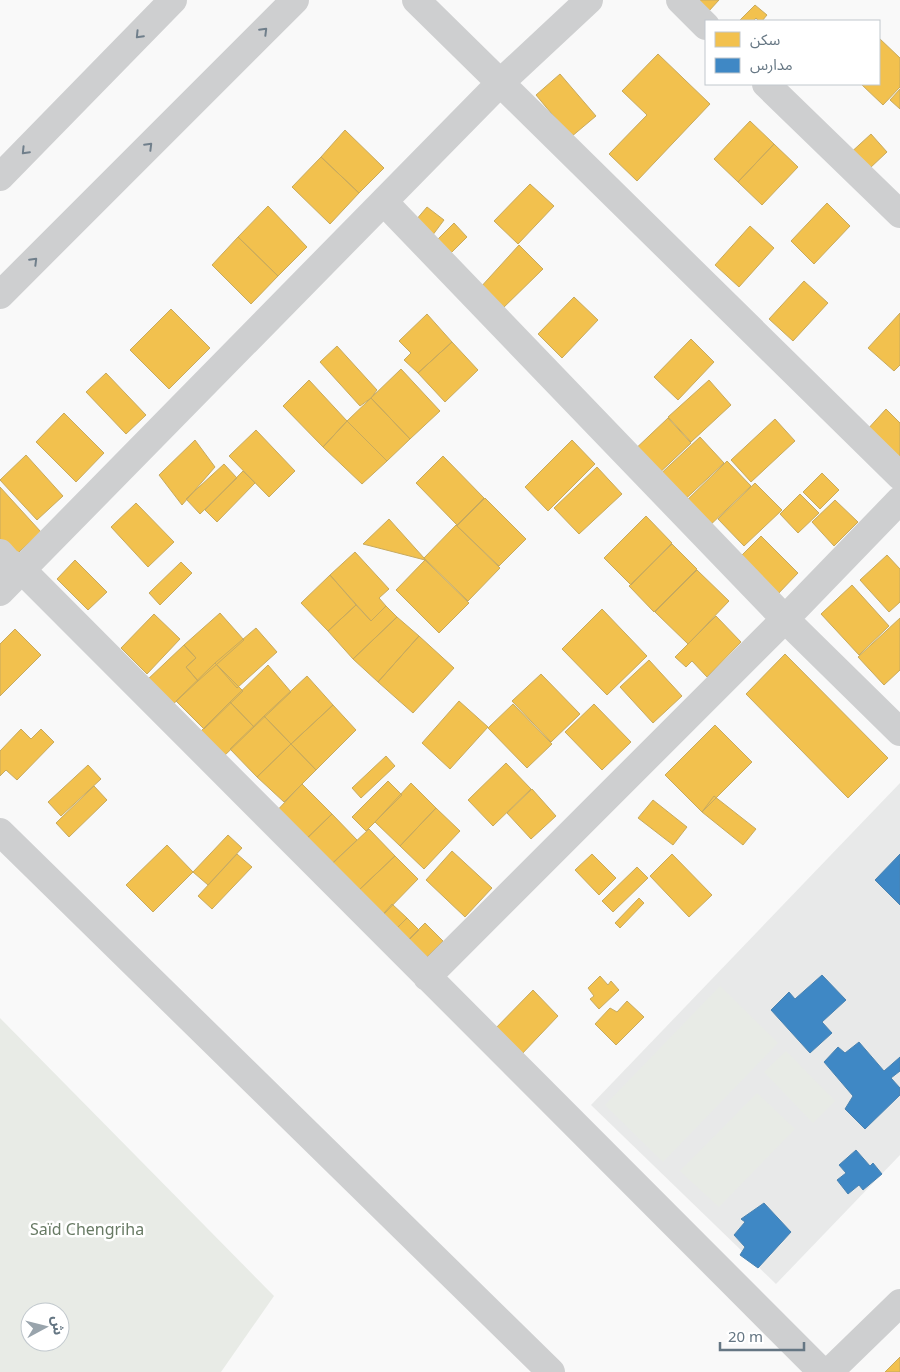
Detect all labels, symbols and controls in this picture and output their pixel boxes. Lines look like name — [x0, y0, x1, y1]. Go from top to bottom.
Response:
legend — [705, 20, 880, 85]
one-way arrow — [258, 28, 267, 37]
one-way arrow — [135, 29, 144, 38]
text: سكن — [750, 29, 781, 49]
text: مدارس — [750, 54, 793, 74]
one-way arrow — [144, 143, 153, 152]
one-way arrow — [22, 145, 31, 154]
one-way arrow — [29, 257, 38, 266]
park label: Saïd Chengriha — [30, 1218, 144, 1240]
north arrow — [20, 1302, 70, 1352]
text: ش — [48, 1315, 69, 1336]
scale bar — [720, 1320, 804, 1352]
text: 20 m — [728, 1326, 763, 1346]

